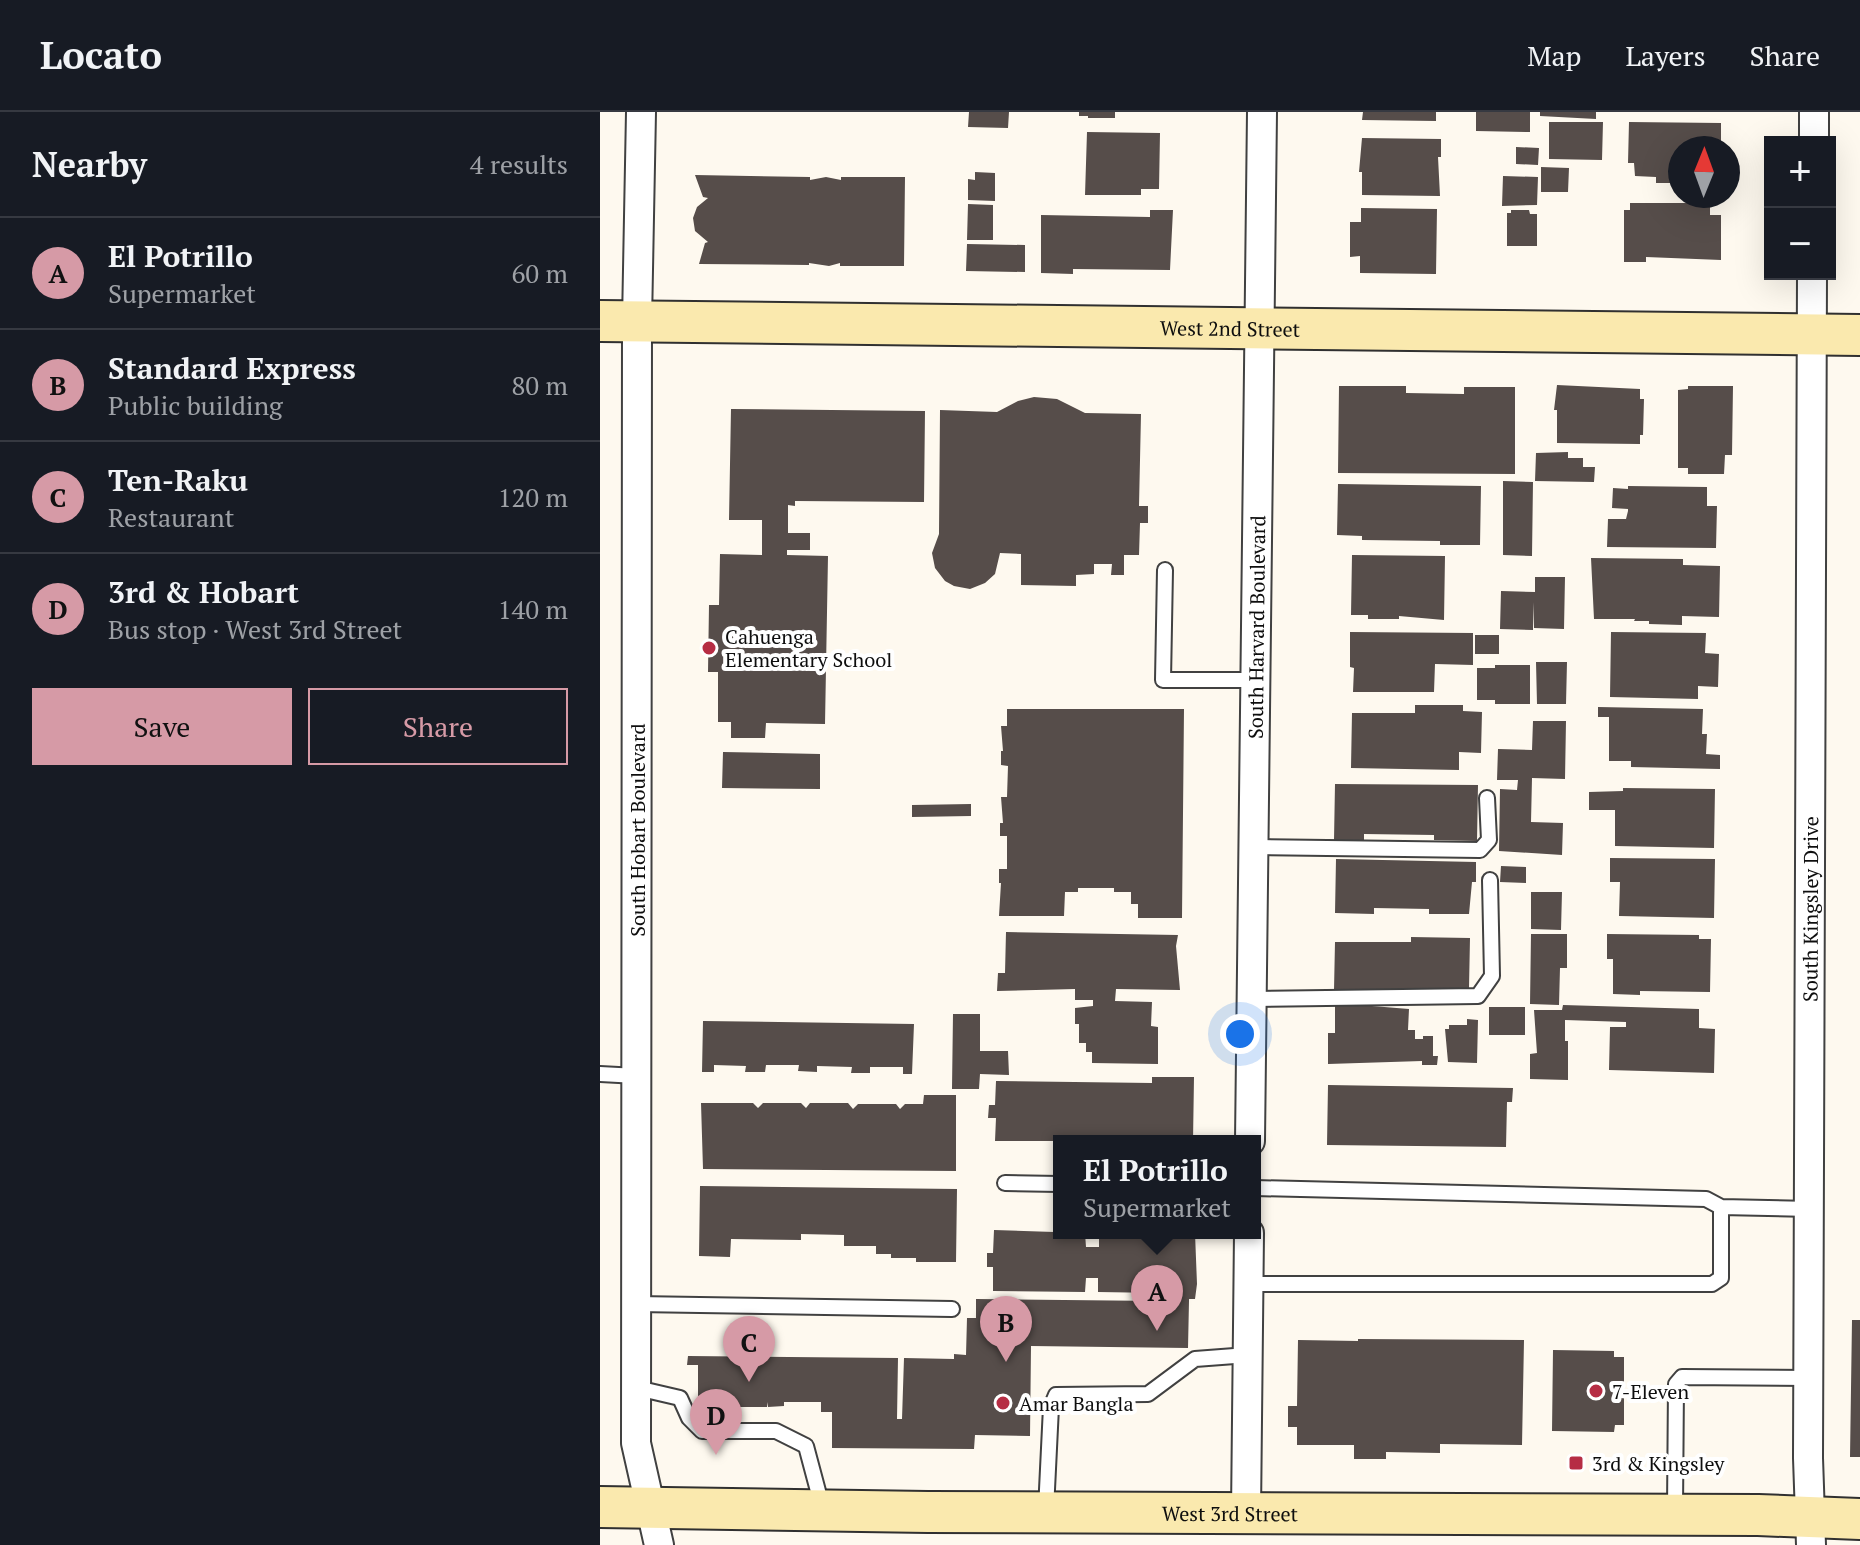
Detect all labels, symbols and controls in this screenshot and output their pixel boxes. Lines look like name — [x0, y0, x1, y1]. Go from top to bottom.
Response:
text: Locato — [40, 30, 162, 80]
text: Map — [1527, 37, 1581, 74]
text: Layers — [1625, 37, 1706, 74]
text: Share — [1750, 37, 1820, 74]
north arrow — [1668, 136, 1740, 208]
map controls — [1764, 136, 1836, 280]
button: + — [1764, 136, 1836, 208]
text: Nearby — [32, 142, 147, 187]
text: 4 results — [470, 147, 568, 181]
button: − — [1764, 208, 1836, 280]
text: El Potrillo — [108, 236, 253, 276]
text: A — [49, 256, 67, 290]
text: 60 m — [512, 256, 568, 290]
text: Supermarket — [108, 276, 256, 310]
street label: West 2nd Street — [1160, 314, 1301, 342]
text: Standard Express — [108, 348, 356, 388]
text: B — [50, 368, 66, 402]
text: 80 m — [512, 368, 568, 402]
text: Public building — [108, 388, 283, 422]
text: Ten-Raku — [108, 460, 248, 500]
text: C — [50, 480, 66, 514]
text: 120 m — [498, 480, 568, 514]
text: Restaurant — [108, 500, 234, 534]
street label: South Harvard Boulevard — [1241, 515, 1271, 739]
text: 3rd & Hobart — [108, 572, 299, 612]
text: D — [48, 592, 68, 626]
text: 140 m — [498, 592, 568, 626]
text: Bus stop · West 3rd Street — [108, 612, 402, 646]
place label: Cahuenga Elementary School — [725, 623, 892, 673]
marker: Cahuenga Elementary School — [700, 639, 718, 657]
button: Save — [32, 688, 292, 765]
button: Share — [308, 688, 568, 765]
street label: South Hobart Boulevard — [624, 723, 651, 937]
street label: South Kingsley Drive — [1796, 816, 1824, 1002]
your location — [1220, 1014, 1260, 1054]
popup — [1053, 1135, 1261, 1239]
text: El Potrillo — [1083, 1150, 1228, 1190]
text: Supermarket — [1083, 1190, 1231, 1224]
pin: A — [1131, 1265, 1183, 1331]
pin: B — [980, 1296, 1032, 1362]
pin: C — [723, 1316, 775, 1382]
place label: 7-Eleven — [1612, 1378, 1689, 1405]
marker: 7-Eleven — [1587, 1382, 1605, 1400]
pin: D — [690, 1389, 742, 1455]
place label: Amar Bangla — [1019, 1390, 1133, 1417]
marker: Amar Bangla — [994, 1394, 1012, 1412]
place label: 3rd & Kingsley — [1592, 1450, 1725, 1477]
marker: 3rd & Kingsley — [1567, 1454, 1585, 1472]
street label: West 3rd Street — [1162, 1499, 1299, 1527]

